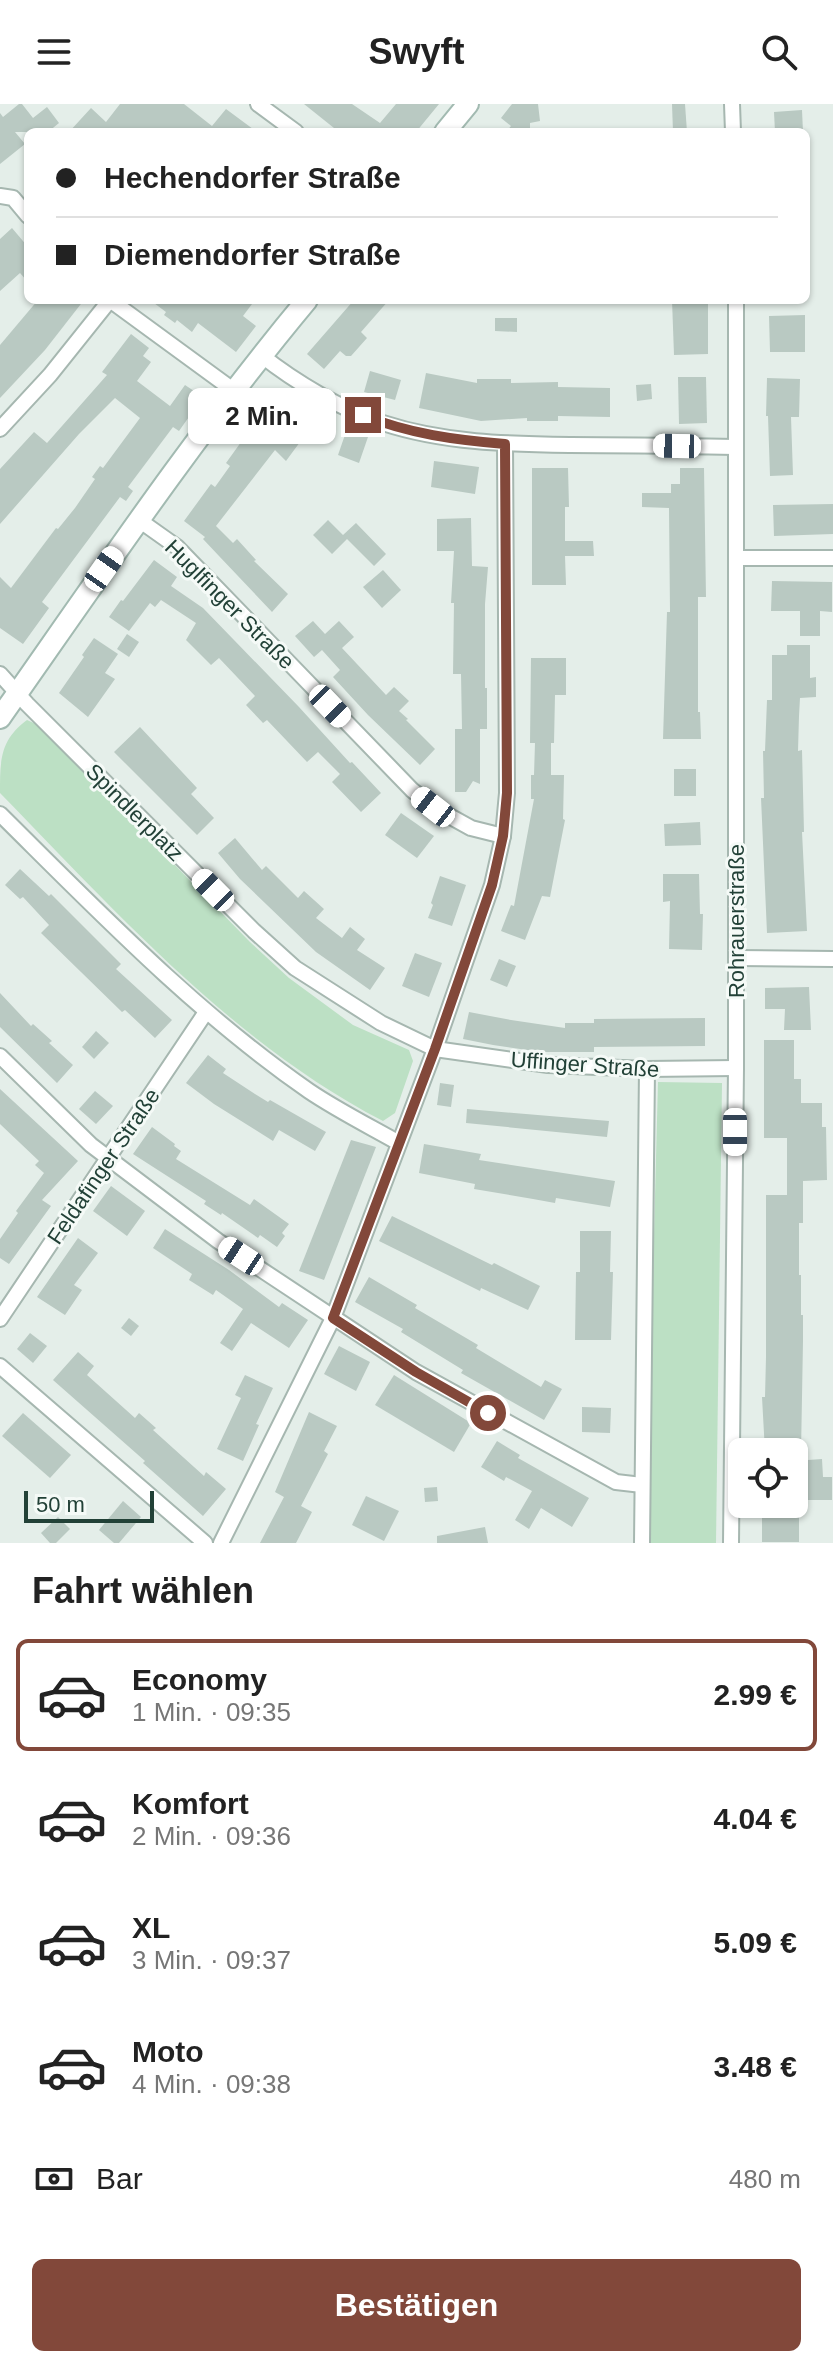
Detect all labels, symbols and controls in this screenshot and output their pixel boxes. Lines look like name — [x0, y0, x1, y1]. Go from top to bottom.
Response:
icon: menu — [32, 30, 76, 74]
icon: search — [757, 30, 801, 74]
text: Swyft — [368, 31, 465, 72]
text: Hechendorfer Straße — [104, 161, 401, 194]
text: Diemendorfer Straße — [104, 238, 401, 271]
callout: 2 Min. — [187, 387, 335, 443]
route end — [345, 397, 381, 433]
text: 2 Min. — [225, 401, 299, 431]
car — [653, 434, 701, 458]
street label: Huglfinger Straße — [160, 535, 299, 674]
car — [80, 542, 128, 596]
car — [305, 680, 355, 732]
street label: Spindlerplatz — [81, 759, 188, 866]
car — [407, 783, 459, 831]
street label: Rohrauerstraße — [724, 844, 749, 998]
car — [188, 865, 238, 915]
street label: Uffinger Straße — [510, 1047, 660, 1082]
street label: Feldafinger Straße — [42, 1084, 165, 1249]
car — [723, 1108, 747, 1156]
car — [214, 1233, 268, 1279]
route start — [470, 1395, 506, 1431]
map controls — [728, 1438, 808, 1518]
button: locate — [728, 1438, 808, 1518]
scale bar — [24, 1487, 154, 1523]
text: 50 m — [36, 1492, 85, 1517]
text: Fahrt wählen — [32, 1570, 254, 1611]
icon: car — [36, 1659, 108, 1731]
text: Economy — [132, 1663, 267, 1696]
text: 2.99 € — [714, 1678, 797, 1711]
text: 1 Min. · 09:35 — [132, 1697, 291, 1727]
icon: car — [36, 1783, 108, 1855]
text: Komfort — [132, 1787, 249, 1820]
text: 4.04 € — [714, 1802, 797, 1835]
text: 2 Min. · 09:36 — [132, 1821, 291, 1851]
icon: car — [36, 1907, 108, 1979]
text: XL — [132, 1911, 170, 1944]
text: 5.09 € — [714, 1926, 797, 1959]
text: 3 Min. · 09:37 — [132, 1945, 291, 1975]
icon: car — [36, 2031, 108, 2103]
text: Moto — [132, 2035, 204, 2068]
text: 3.48 € — [714, 2050, 797, 2083]
text: 4 Min. · 09:38 — [132, 2069, 291, 2099]
icon: cash — [32, 2157, 76, 2201]
text: Bar — [96, 2162, 143, 2195]
text: 480 m — [729, 2164, 801, 2194]
button: Bestätigen — [32, 2259, 801, 2351]

